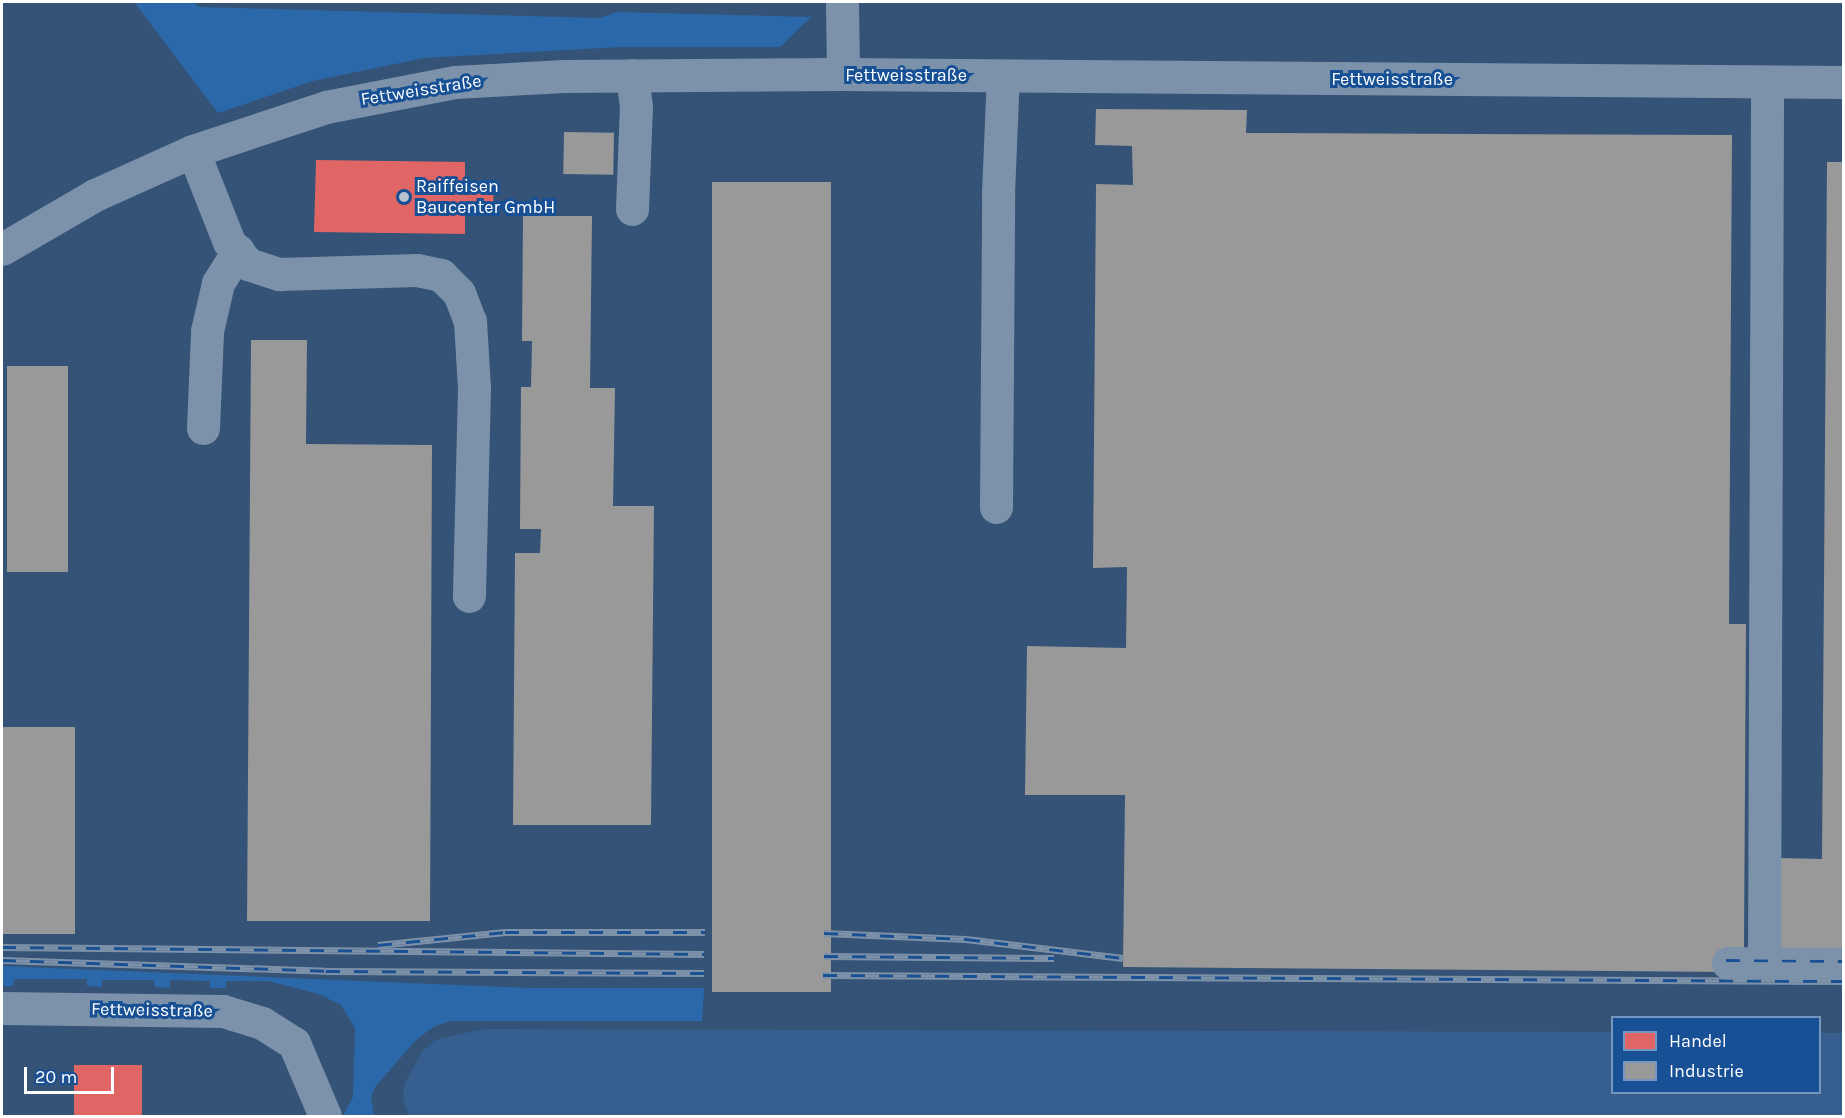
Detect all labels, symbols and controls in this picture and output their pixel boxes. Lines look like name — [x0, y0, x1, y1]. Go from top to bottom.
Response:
street label: Fettweisstraße — [845, 64, 967, 86]
street label: Fettweisstraße — [1331, 68, 1453, 90]
street label: Fettweisstraße — [359, 70, 483, 110]
place label: Raiffeisen Baucenter GmbH — [416, 176, 555, 219]
marker: Raiffeisen Baucenter GmbH — [397, 190, 411, 204]
street label: Fettweisstraße — [91, 998, 213, 1022]
legend — [1611, 1016, 1821, 1094]
text: Handel — [1669, 1030, 1727, 1052]
scale bar — [27, 1055, 117, 1093]
text: Industrie — [1669, 1060, 1744, 1082]
text: 20 m — [35, 1066, 77, 1088]

